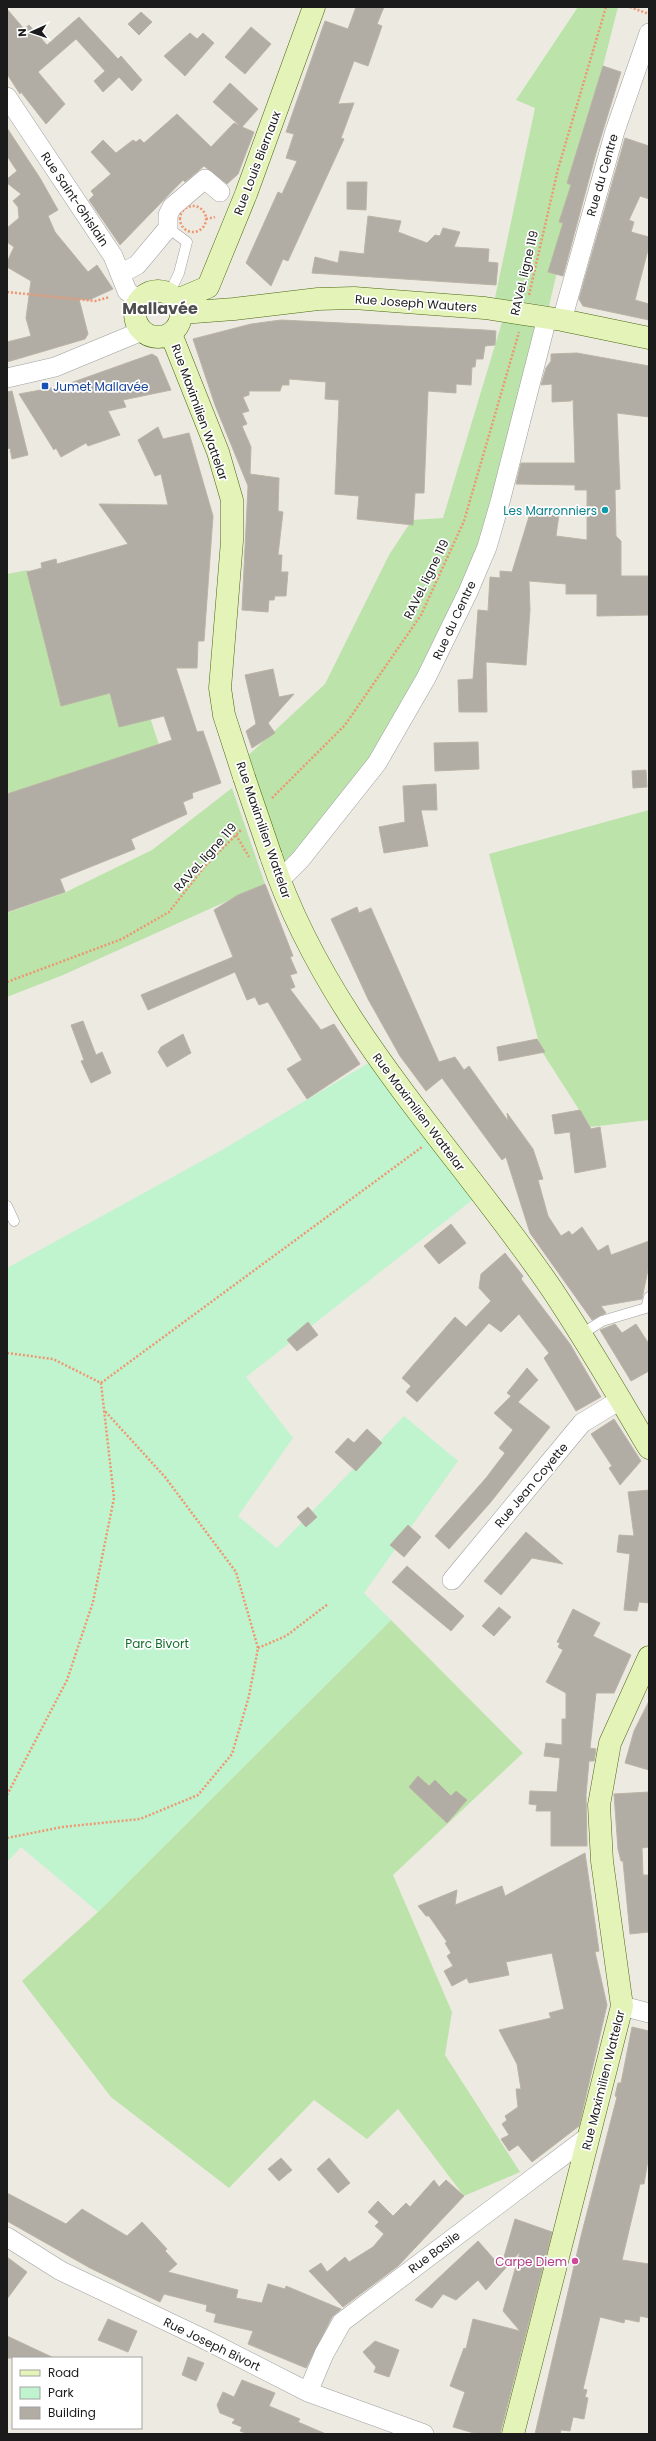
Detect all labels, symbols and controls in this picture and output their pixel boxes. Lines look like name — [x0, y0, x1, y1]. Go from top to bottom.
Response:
north arrow — [12, 12, 52, 52]
text: N — [14, 28, 30, 37]
street label: Rue Louis Biernaux — [229, 108, 285, 217]
street label: Rue du Centre — [582, 132, 622, 218]
street label: Rue Saint-Ghislain — [37, 149, 113, 249]
street label: RAVeL ligne 119 — [506, 229, 542, 317]
street label: Rue Joseph Wauters — [354, 290, 478, 316]
district label: Mallavée — [122, 297, 198, 320]
street label: Rue Maximilien Wattelar — [167, 342, 233, 483]
place label: Jumet Mallavée — [53, 378, 149, 395]
marker: Jumet Mallavée — [40, 381, 50, 391]
place label: Les Marronniers — [503, 502, 597, 519]
marker: Les Marronniers — [600, 505, 610, 515]
street label: RAVeL ligne 119 — [399, 536, 453, 622]
street label: Rue du Centre — [428, 578, 480, 662]
street label: Rue Maximilien Wattelar — [233, 759, 296, 901]
street label: RAVeL ligne 119 — [170, 819, 240, 895]
street label: Rue Maximilien Wattelar — [369, 1049, 469, 1175]
street label: Rue Jean Coyette — [491, 1439, 571, 1531]
park label: Parc Bivort — [125, 1635, 189, 1652]
street label: Rue Maximilien Wattelar — [577, 2008, 629, 2152]
street label: Rue Basile — [405, 2227, 463, 2277]
place label: Carpe Diem — [495, 2253, 567, 2270]
marker: Carpe Diem — [570, 2256, 580, 2266]
street label: Rue Joseph Bivort — [161, 2313, 263, 2375]
legend — [12, 2357, 142, 2429]
text: Road — [48, 2364, 79, 2381]
text: Park — [48, 2384, 75, 2401]
text: Building — [48, 2404, 96, 2421]

